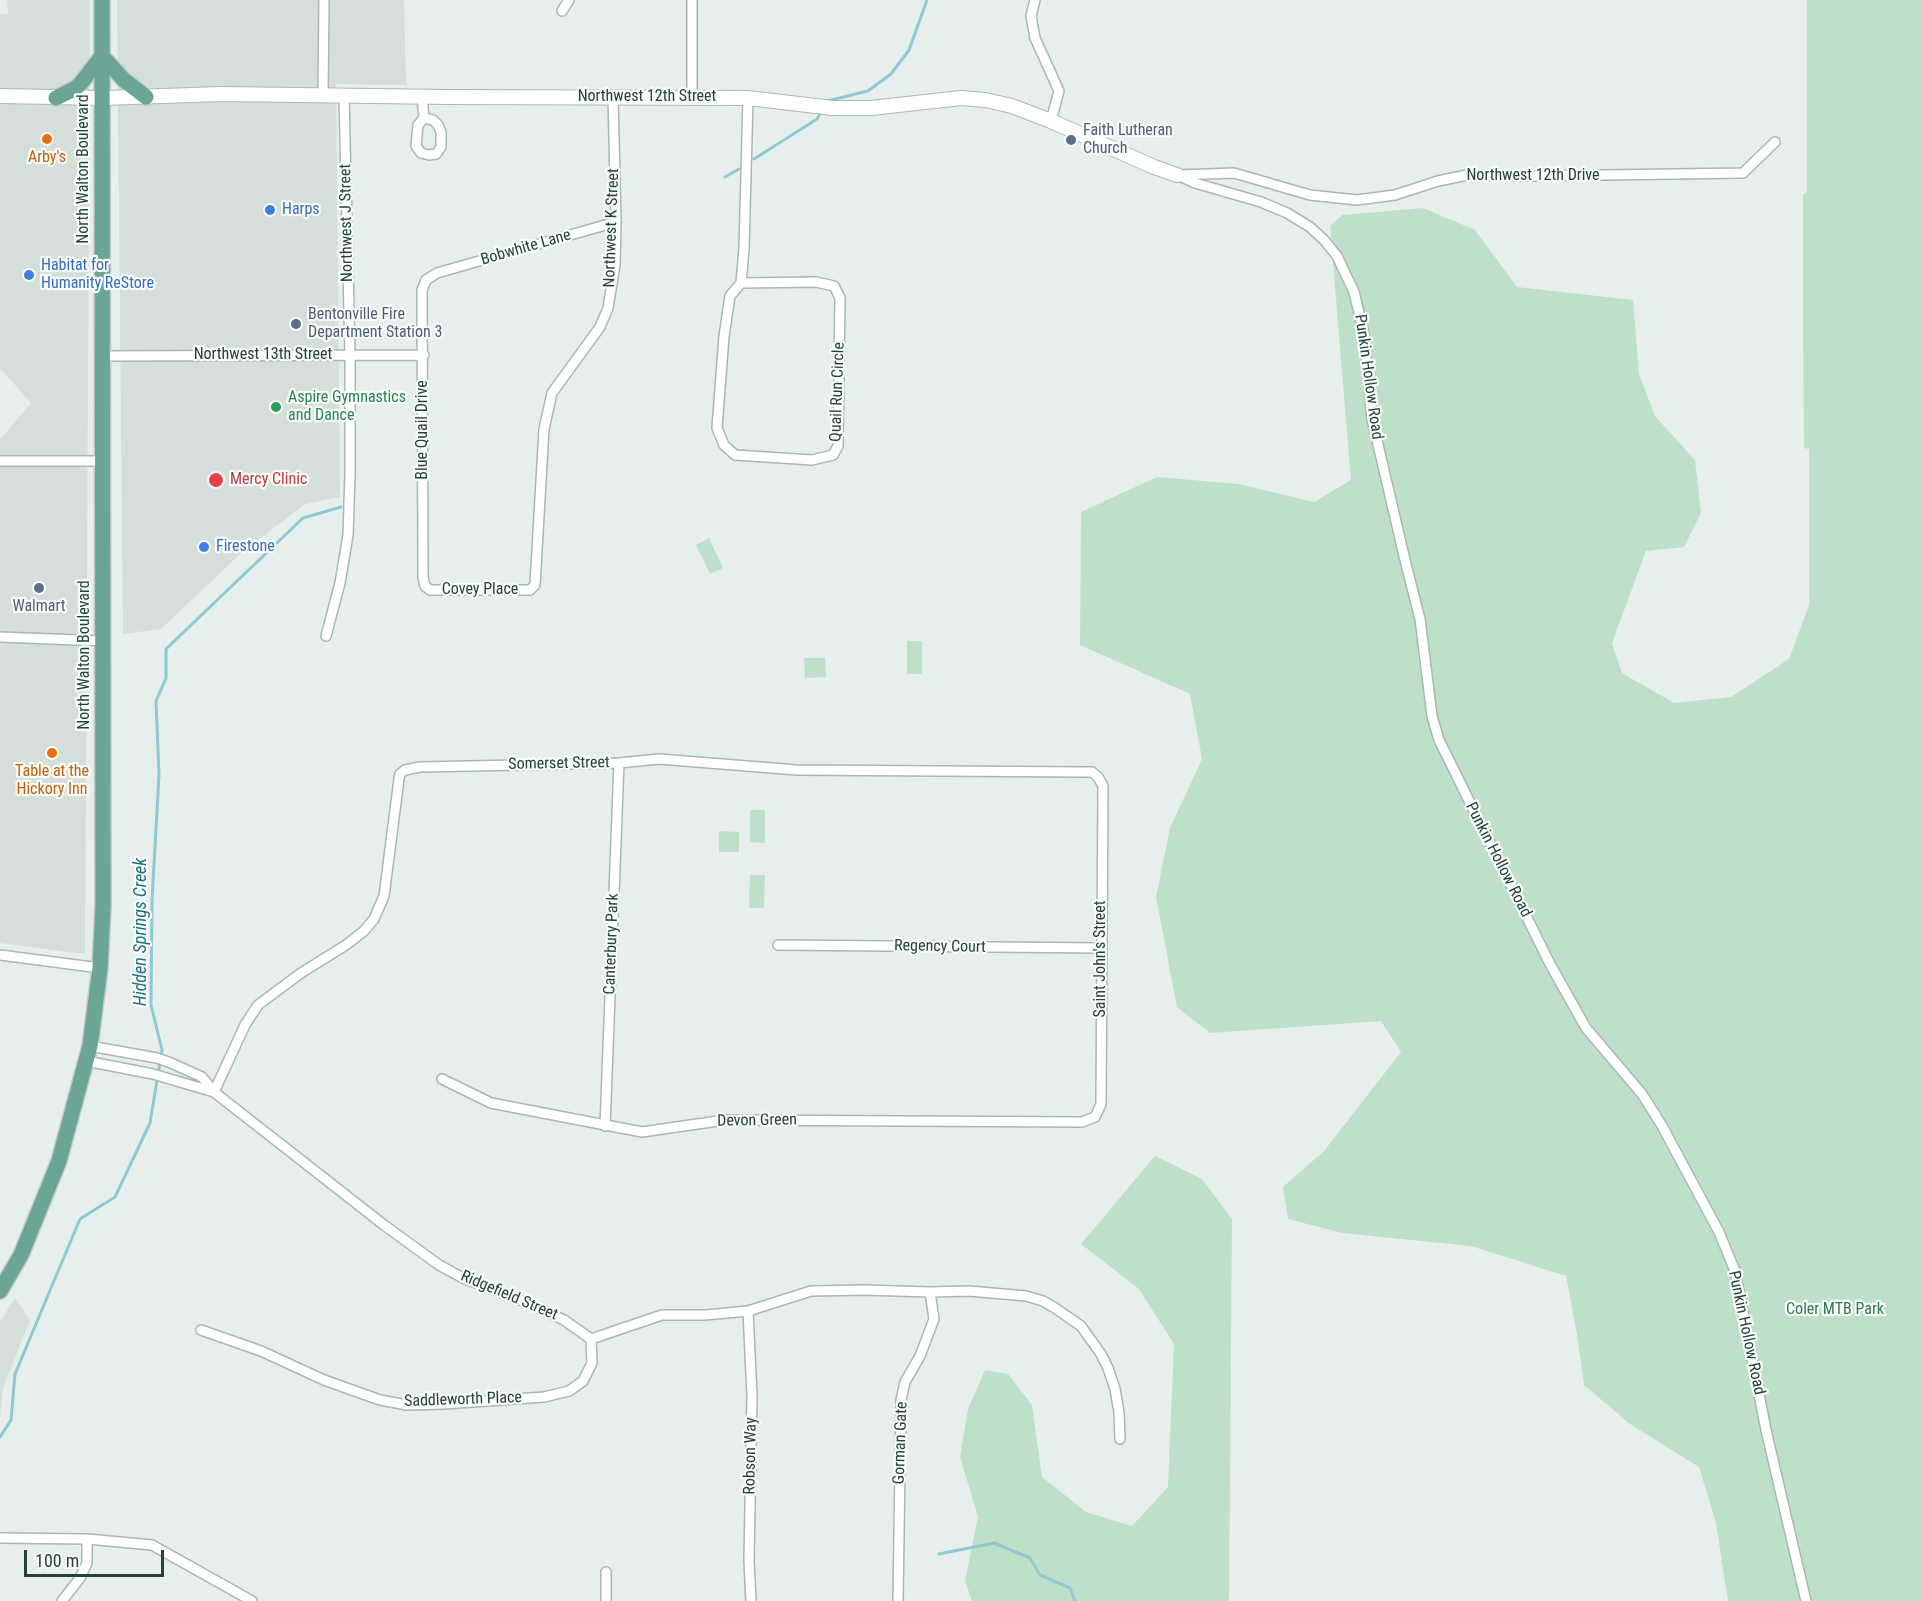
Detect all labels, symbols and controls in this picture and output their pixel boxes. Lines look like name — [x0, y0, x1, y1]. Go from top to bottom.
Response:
street label: Northwest 12th Street — [578, 87, 716, 107]
street label: North Walton Boulevard — [74, 94, 94, 244]
place label: Faith Lutheran Church — [1083, 121, 1173, 159]
marker: Arby's — [40, 132, 54, 146]
marker: Faith Lutheran Church — [1064, 133, 1078, 147]
place label: Arby's — [28, 148, 66, 168]
street label: Northwest J Street — [336, 164, 358, 282]
street label: Northwest 12th Drive — [1466, 166, 1600, 186]
street label: Northwest K Street — [600, 168, 624, 288]
place label: Harps — [282, 200, 320, 220]
marker: Harps — [263, 203, 277, 217]
street label: Bobwhite Lane — [479, 226, 573, 270]
place label: Habitat for Humanity ReStore — [41, 256, 154, 294]
marker: Habitat for Humanity ReStore — [22, 268, 36, 282]
place label: Bentonville Fire Department Station 3 — [308, 305, 442, 343]
street label: Punkin Hollow Road — [1350, 313, 1386, 441]
marker: Bentonville Fire Department Station 3 — [289, 317, 303, 331]
street label: Quail Run Circle — [827, 342, 849, 442]
street label: Northwest 13th Street — [194, 345, 332, 365]
street label: Blue Quail Drive — [413, 380, 433, 480]
place label: Aspire Gymnastics and Dance — [288, 388, 406, 426]
marker: Aspire Gymnastics and Dance — [269, 400, 283, 414]
place label: Mercy Clinic — [230, 470, 307, 490]
marker: Mercy Clinic — [207, 471, 225, 489]
place label: Firestone — [216, 537, 275, 557]
marker: Firestone — [197, 540, 211, 554]
street label: North Walton Boulevard — [75, 580, 95, 730]
street label: Covey Place — [442, 580, 518, 600]
marker: Walmart — [32, 581, 46, 595]
place label: Walmart — [13, 597, 65, 617]
marker: Table at the Hickory Inn — [45, 746, 59, 760]
street label: Somerset Street — [508, 754, 610, 774]
place label: Table at the Hickory Inn — [15, 762, 89, 800]
street label: Punkin Hollow Road — [1461, 799, 1535, 921]
water label: Hidden Springs Creek — [130, 858, 152, 1006]
street label: Canterbury Park — [601, 893, 623, 995]
street label: Saint John's Street — [1091, 901, 1111, 1017]
street label: Regency Court — [894, 937, 986, 957]
street label: Devon Green — [717, 1111, 797, 1131]
street label: Ridgefield Street — [458, 1267, 560, 1325]
street label: Punkin Hollow Road — [1723, 1269, 1769, 1397]
park label: Coler MTB Park — [1786, 1300, 1884, 1320]
street label: Saddleworth Place — [404, 1388, 522, 1412]
street label: Gorman Gate — [890, 1401, 912, 1485]
street label: Robson Way — [741, 1417, 761, 1495]
scale bar — [27, 1538, 166, 1576]
text: 100 m — [35, 1550, 79, 1571]

